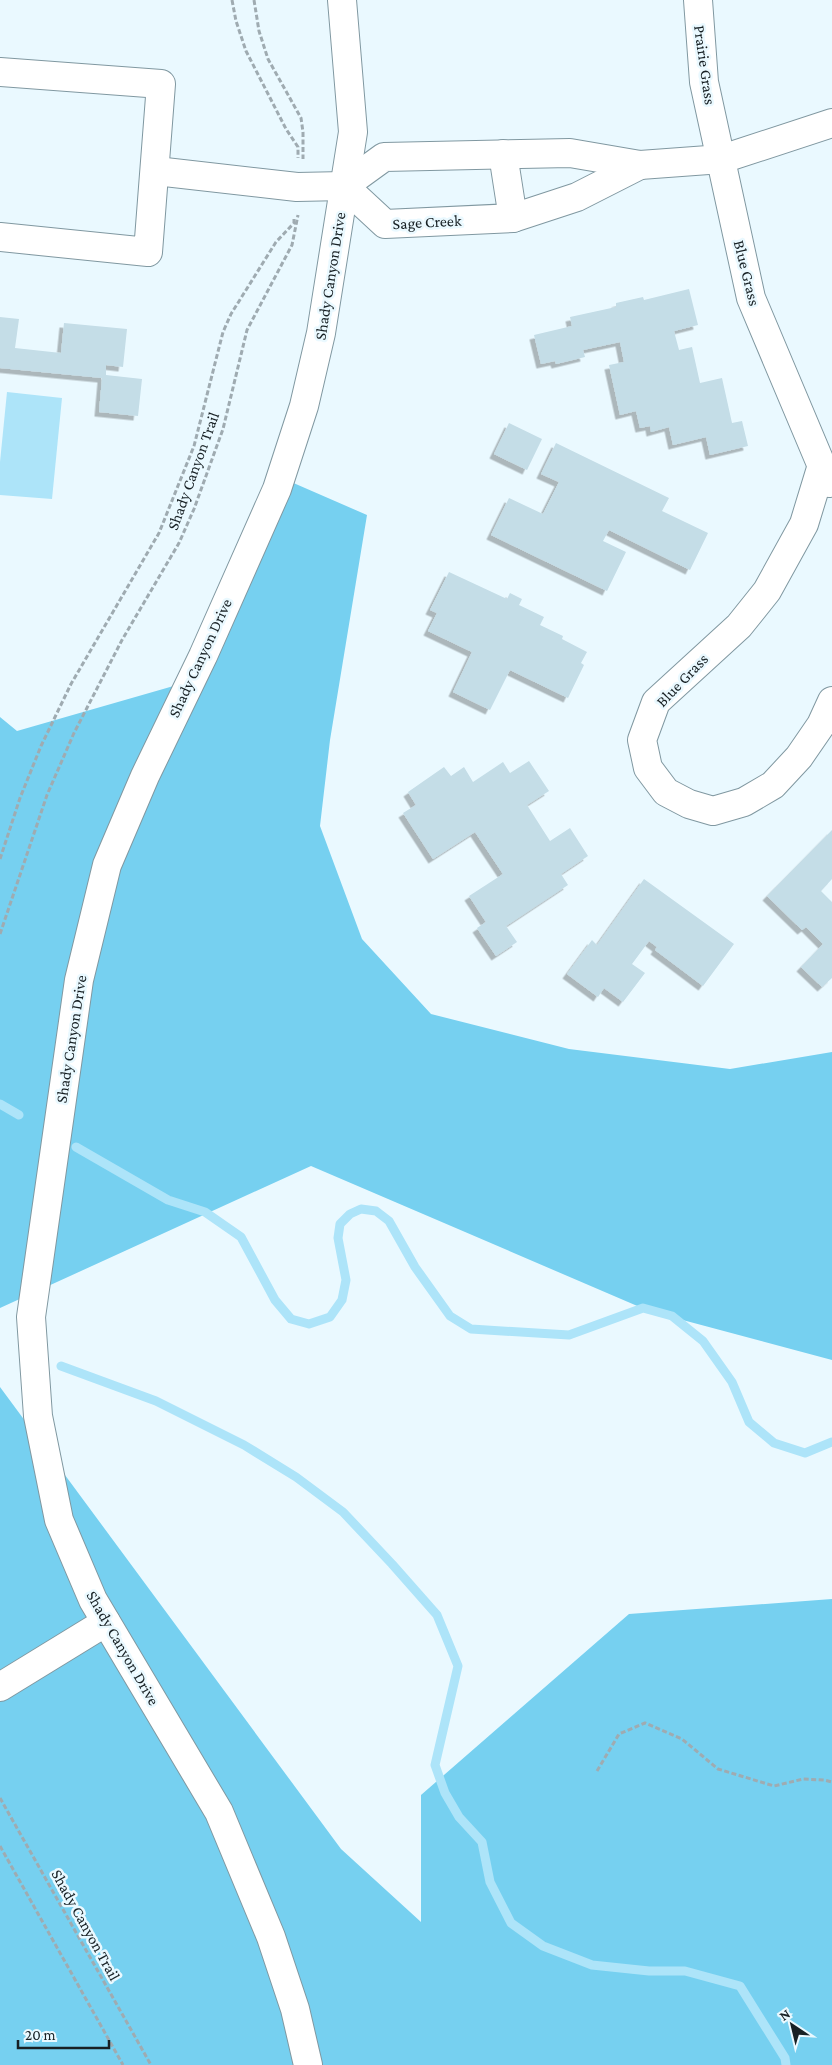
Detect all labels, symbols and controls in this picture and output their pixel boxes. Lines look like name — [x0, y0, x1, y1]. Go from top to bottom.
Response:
street label: Prairie Grass — [691, 24, 719, 106]
street label: Shady Canyon Drive — [312, 211, 349, 341]
street label: Sage Creek — [392, 212, 462, 233]
street label: Blue Grass — [731, 238, 763, 308]
street label: Shady Canyon Trail — [164, 410, 223, 533]
street label: Shady Canyon Drive — [165, 596, 236, 721]
street label: Blue Grass — [653, 650, 711, 710]
street label: Shady Canyon Drive — [53, 974, 90, 1104]
street label: Shady Canyon Drive — [82, 1588, 163, 1709]
street label: Shady Canyon Trail — [48, 1867, 124, 1984]
north arrow — [767, 2000, 817, 2050]
text: N — [776, 2005, 793, 2024]
scale bar — [18, 2018, 109, 2050]
text: 20 m — [25, 2027, 56, 2043]

